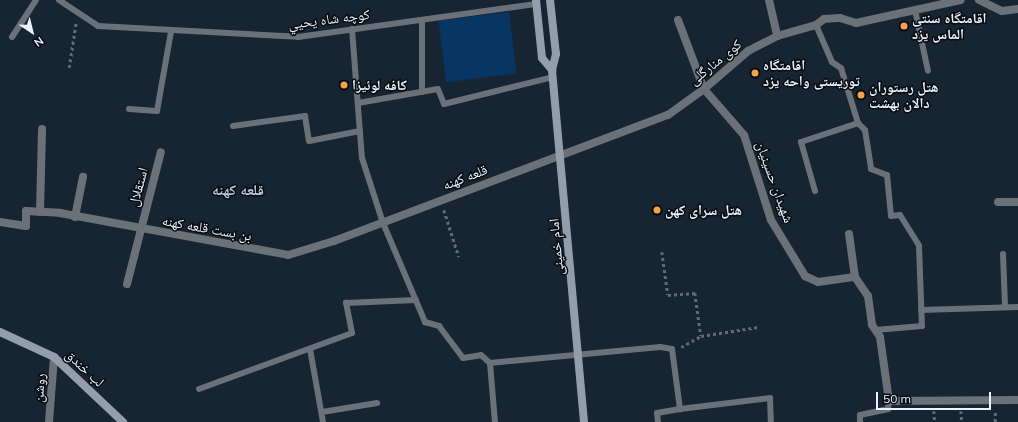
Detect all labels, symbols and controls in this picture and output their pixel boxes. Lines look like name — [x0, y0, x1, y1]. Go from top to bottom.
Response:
street label: کوچه شاه يحيي — [287, 6, 371, 32]
place label: اقامتگاه سنتی الماس یزد — [912, 10, 987, 42]
north arrow — [12, 12, 52, 52]
marker: اقامتگاه سنتی الماس یزد — [899, 21, 909, 31]
text: N — [31, 34, 46, 50]
street label: کوی منارگلی — [685, 36, 745, 88]
place label: اقامتگاه توریستی واحه یزد — [763, 57, 860, 90]
marker: اقامتگاه توریستی واحه یزد — [750, 68, 760, 78]
place label: کافه لوئیزا — [352, 77, 407, 93]
place label: هتل رستوران دالان بهشت — [869, 79, 938, 112]
marker: کافه لوئیزا — [339, 80, 349, 90]
marker: هتل رستوران دالان بهشت — [856, 90, 866, 100]
street label: شهیدان حسینیان — [752, 139, 798, 225]
street label: قلعه کهنه — [440, 161, 490, 193]
street label: استقلال — [125, 166, 151, 208]
district label: قلعه کهنه — [212, 181, 264, 199]
place label: هتل سرای کهن — [665, 202, 742, 218]
marker: هتل سرای کهن — [652, 205, 662, 215]
street label: بن بست قلعه کهنه — [161, 212, 253, 244]
street label: امام خمینی — [545, 218, 567, 276]
street label: لب خندق — [62, 346, 108, 390]
street label: روشن — [30, 373, 48, 403]
scale bar — [878, 384, 993, 410]
text: 50 m — [883, 391, 911, 406]

